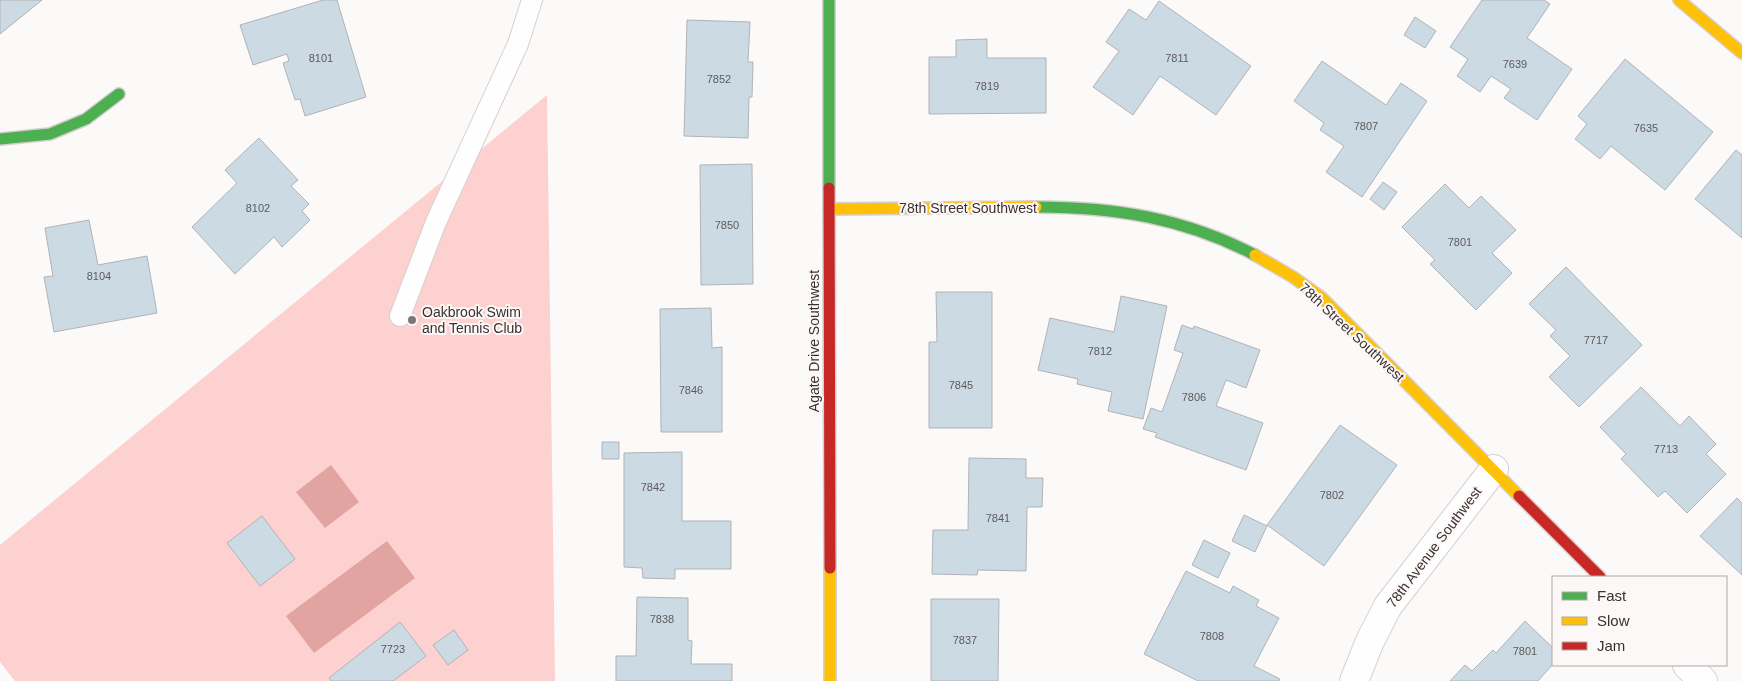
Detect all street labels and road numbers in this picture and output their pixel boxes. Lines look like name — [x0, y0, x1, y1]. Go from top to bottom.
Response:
street label: 78th Street Southwest — [899, 200, 1037, 216]
street label: Agate Drive Southwest — [806, 270, 822, 412]
street label: 78th Street Southwest — [1296, 279, 1408, 385]
street label: 78th Avenue Southwest — [1383, 483, 1485, 610]

